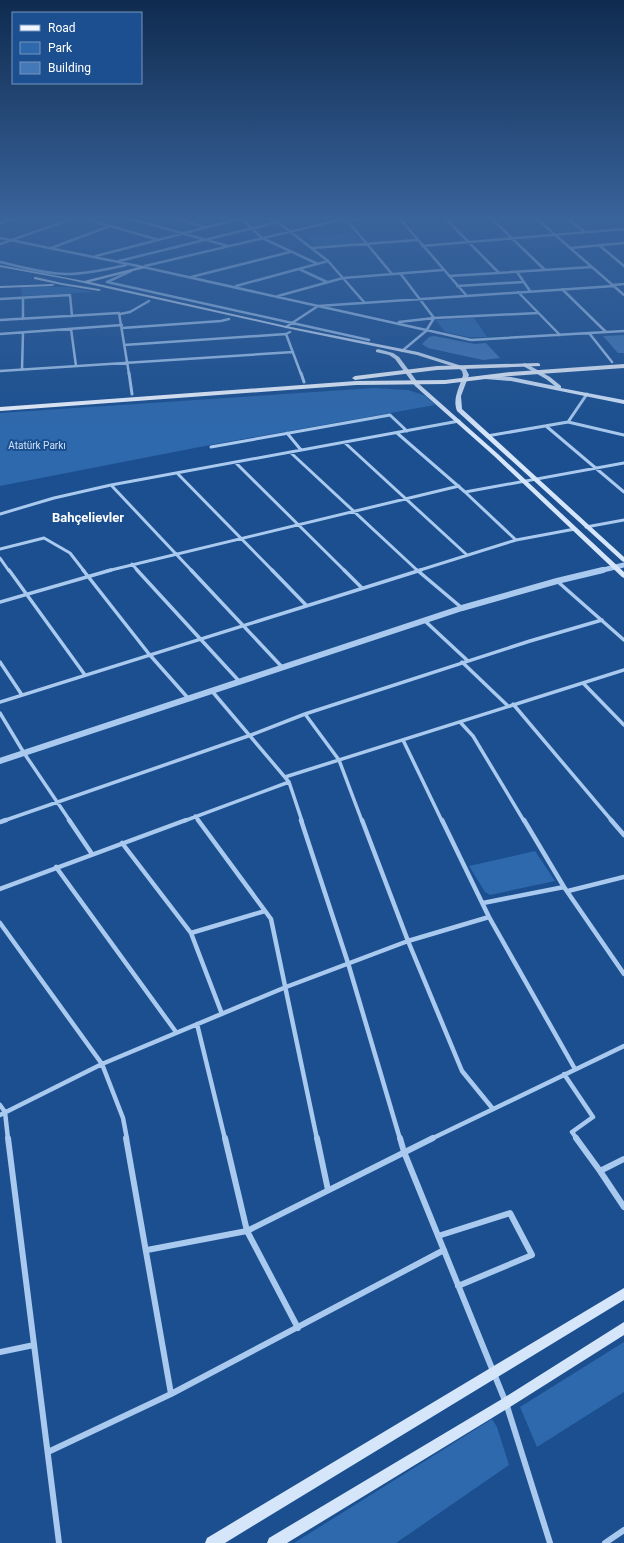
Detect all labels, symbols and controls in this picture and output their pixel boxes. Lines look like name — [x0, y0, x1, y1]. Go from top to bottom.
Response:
legend — [12, 12, 142, 84]
text: Road — [48, 21, 76, 35]
text: Park — [48, 41, 73, 55]
text: Building — [48, 61, 91, 75]
park label: Atatürk Parkı — [8, 440, 66, 451]
district label: Bahçelievler — [52, 510, 124, 525]

